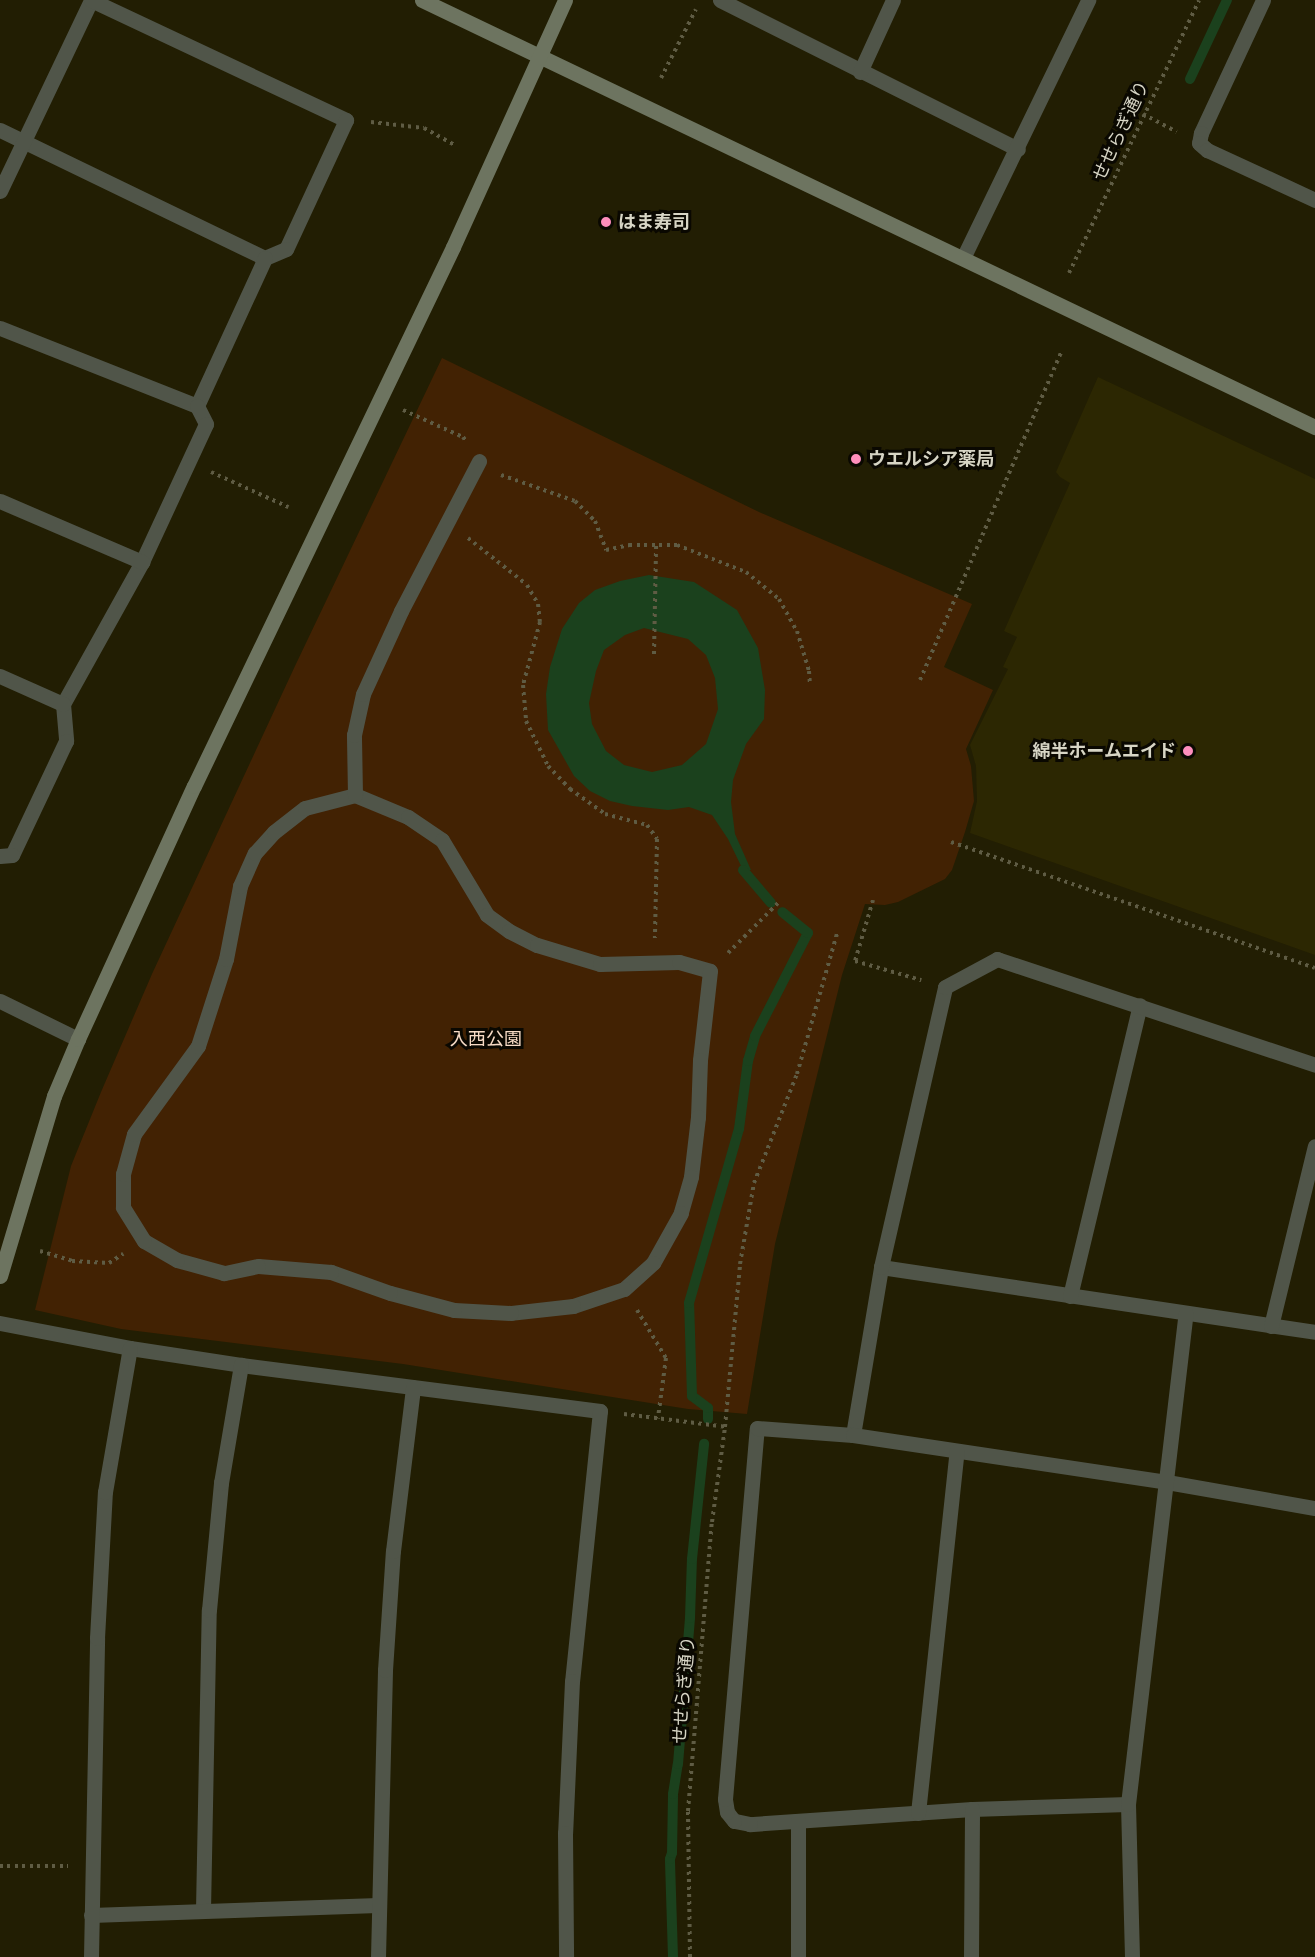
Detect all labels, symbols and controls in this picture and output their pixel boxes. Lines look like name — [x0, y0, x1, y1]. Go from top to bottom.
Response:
street label: せせらぎ通り — [1088, 77, 1154, 185]
place label: はま寿司 — [618, 211, 690, 233]
marker: はま寿司 — [599, 215, 613, 229]
place label: ウエルシア薬局 — [868, 448, 994, 470]
marker: ウエルシア薬局 — [849, 452, 863, 466]
place label: 綿半ホームエイド — [1032, 740, 1176, 762]
marker: 綿半ホームエイド — [1181, 744, 1195, 758]
park label: 入西公園 — [450, 1028, 522, 1050]
street label: せせらぎ通り — [669, 1635, 699, 1745]

